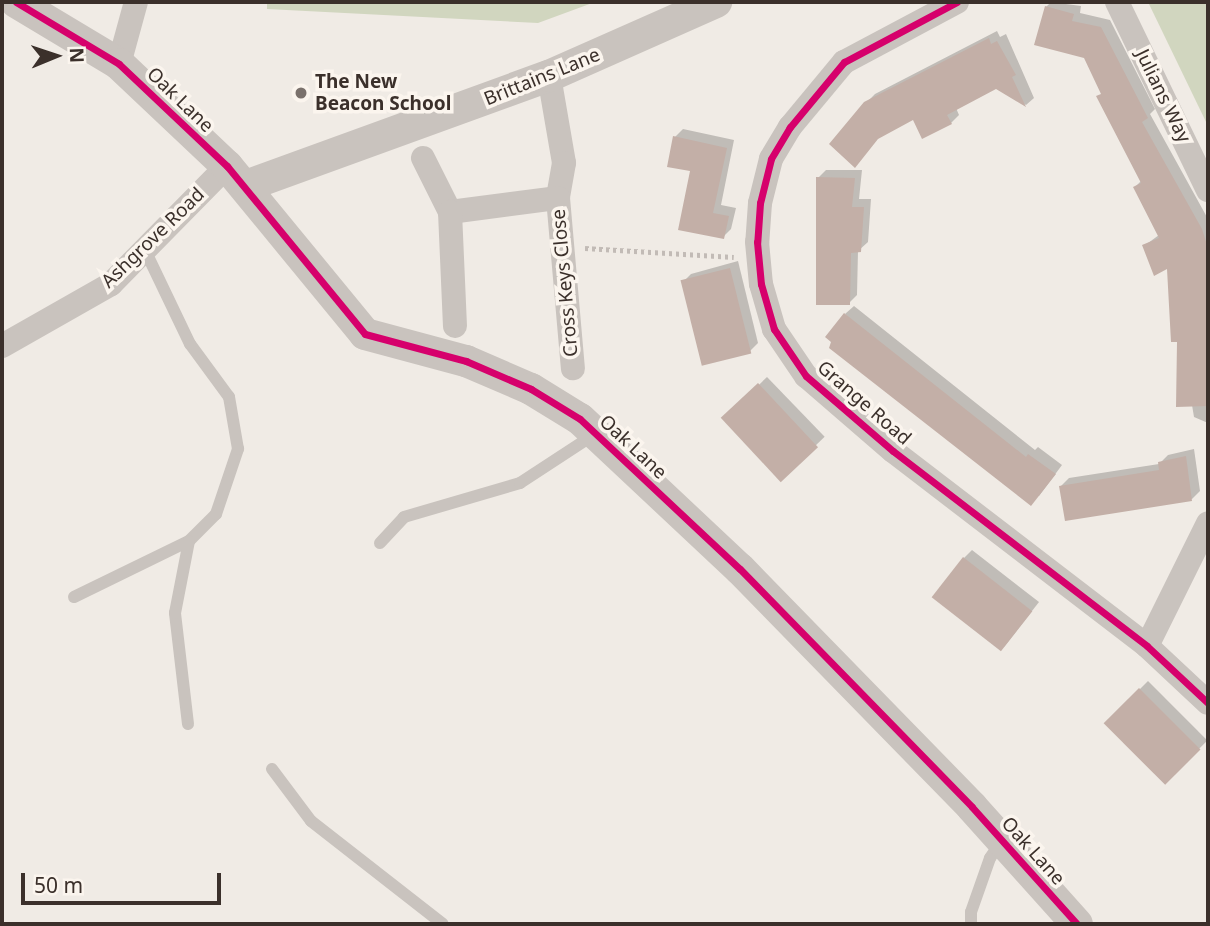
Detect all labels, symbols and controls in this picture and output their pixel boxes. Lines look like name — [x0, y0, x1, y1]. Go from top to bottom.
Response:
north arrow — [21, 21, 91, 91]
street label: Brittains Lane — [481, 43, 603, 111]
street label: Julians Way — [1131, 46, 1195, 146]
text: N — [64, 47, 90, 63]
street label: Oak Lane — [142, 63, 218, 137]
place label: The New Beacon School — [315, 71, 451, 115]
marker: The New Beacon School — [293, 85, 309, 101]
street label: Ashgrove Road — [97, 183, 209, 293]
street label: Cross Keys Close — [547, 208, 583, 358]
street label: Grange Road — [812, 356, 916, 450]
street label: Oak Lane — [595, 410, 671, 484]
street label: Oak Lane — [997, 812, 1069, 890]
scale bar — [24, 860, 224, 904]
text: 50 m — [34, 871, 83, 899]

